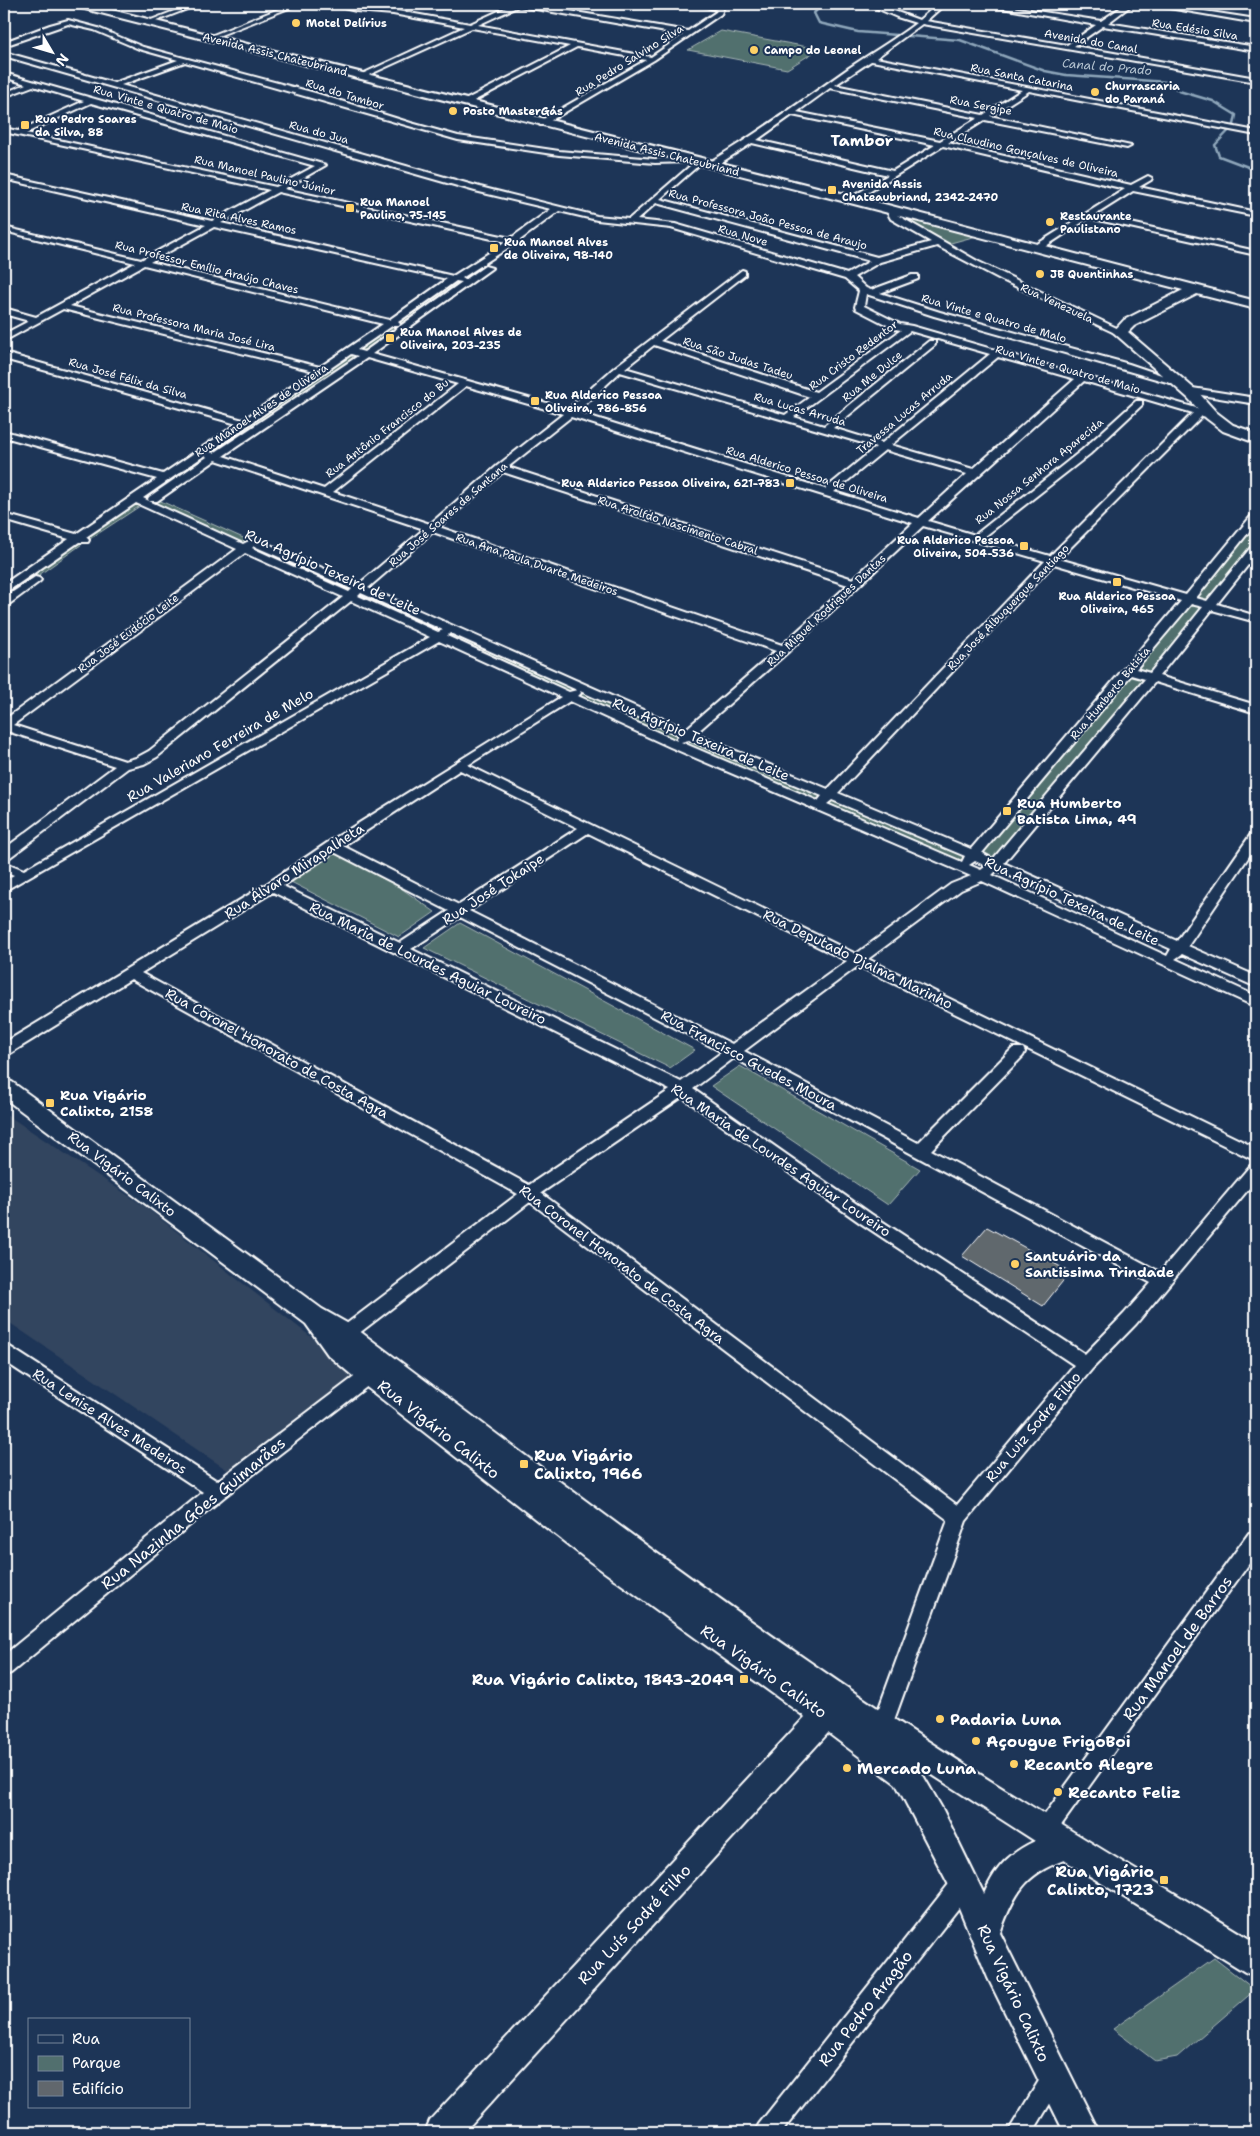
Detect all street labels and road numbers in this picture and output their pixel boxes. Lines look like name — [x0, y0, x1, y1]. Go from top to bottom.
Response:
street label: Rua Edésio Silva — [1151, 15, 1239, 44]
street label: Rua Pedro Salvino Silva — [572, 21, 686, 100]
street label: Avenida do Canal — [1043, 26, 1139, 57]
street label: Avenida Assis Chateubriand — [201, 29, 349, 80]
street label: Rua Santa Catarina — [969, 60, 1075, 95]
street label: Rua do Tambor — [304, 75, 386, 114]
street label: Rua Vinte e Quatro de Maio — [92, 82, 240, 137]
street label: Rua Sergipe — [949, 92, 1013, 119]
street label: Rua do Jua — [287, 117, 350, 148]
street label: Rua Claudino Gonçalves de Oliveira — [932, 124, 1120, 181]
street label: Avenida Assis Chateubriand — [593, 129, 741, 180]
street label: Rua Manoel Paulino Júnior — [193, 152, 337, 199]
street label: Rua Professora João Pessoa de Araujo — [667, 186, 869, 253]
street label: Rua Rita Alves Ramos — [180, 199, 298, 238]
street label: Rua Nove — [716, 221, 769, 250]
street label: Rua Professor Emílio Araújo Chaves — [114, 237, 300, 298]
street label: Rua Venezuela — [1018, 280, 1096, 327]
street label: Rua Vinte e Quatro de Malo — [920, 291, 1068, 346]
street label: Rua Professora Maria José Lira — [111, 300, 277, 355]
street label: Rua Cristo Redentor — [806, 317, 901, 394]
street label: Rua São Judas Tadeu — [681, 334, 795, 383]
street label: Rua Vinte e Quatro de Maio — [994, 342, 1142, 397]
street label: Rua Me Dulce — [839, 348, 905, 405]
street label: Rua José Félix da Silva — [67, 354, 189, 403]
street label: Rua Manoel Alves de Oliveira — [192, 360, 331, 461]
street label: Travessa Lucas Arruda — [853, 369, 955, 458]
street label: Rua Antônio Francisco do Bu — [323, 376, 452, 481]
street label: Rua Lucas Arruda — [752, 389, 848, 430]
street label: Rua Nossa Senhora Aparecida — [972, 415, 1107, 528]
street label: Rua Alderico Pessoa de Oliveira — [724, 443, 890, 506]
street label: Rua José Soares de Santana — [386, 459, 511, 570]
street label: Rua Arolfdo Nascimento Cabral — [596, 492, 760, 559]
street label: Rua Agrípio Texeira de Leite — [242, 525, 424, 619]
street label: Rua Ana Paula Duarte Medeiros — [454, 530, 620, 599]
street label: Rua José Albuquerque Santiago — [944, 541, 1073, 674]
street label: Rua Miguel Rodrigues Dantas — [763, 551, 889, 670]
street label: Rua José Eudócio Leite — [75, 590, 182, 676]
street label: Rua Humberto Batista — [1067, 643, 1154, 743]
street label: Rua Valeriano Ferreira de Melo — [124, 684, 316, 806]
street label: Rua Agrípio Texeira de Leite — [610, 693, 792, 785]
street label: Rua Álvaro Mirapalheta — [221, 819, 367, 923]
street label: Rua José Tokaipe — [439, 849, 548, 929]
street label: Rua Agrípio Texeira de Leite — [982, 853, 1162, 949]
street label: Rua Maria de Lourdes Aguiar Loureiro — [307, 898, 549, 1028]
street label: Rua Deputado Djalma Marinho — [760, 905, 956, 1013]
street label: Rua Coronel Honorato de Costa Agra — [162, 984, 392, 1122]
street label: Rua Francisco Guedes Moura — [658, 1006, 840, 1114]
street label: Rua Maria de Lourdes Aguiar Loureiro — [668, 1079, 894, 1241]
street label: Rua Vigário Calixto — [64, 1127, 180, 1221]
street label: Rua Coronel Honorato de Costa Agra — [516, 1181, 728, 1347]
street label: Rua Lenise Alves Medeiros — [29, 1364, 191, 1478]
street label: Rua Luiz Sodre Filho — [982, 1368, 1084, 1486]
street label: Rua Vigário Calixto — [373, 1375, 504, 1484]
street label: Rua Nazinha Góes Guimarães — [97, 1432, 290, 1594]
street label: Rua Manoel de Barros — [1118, 1572, 1237, 1725]
street label: Rua Vigário Calixto — [696, 1620, 831, 1723]
street label: Rua Luís Sodré Filho — [573, 1860, 696, 1989]
street label: Rua Vigário Calixto — [972, 1921, 1055, 2065]
street label: Rua Pedro Aragão — [814, 1946, 917, 2071]

